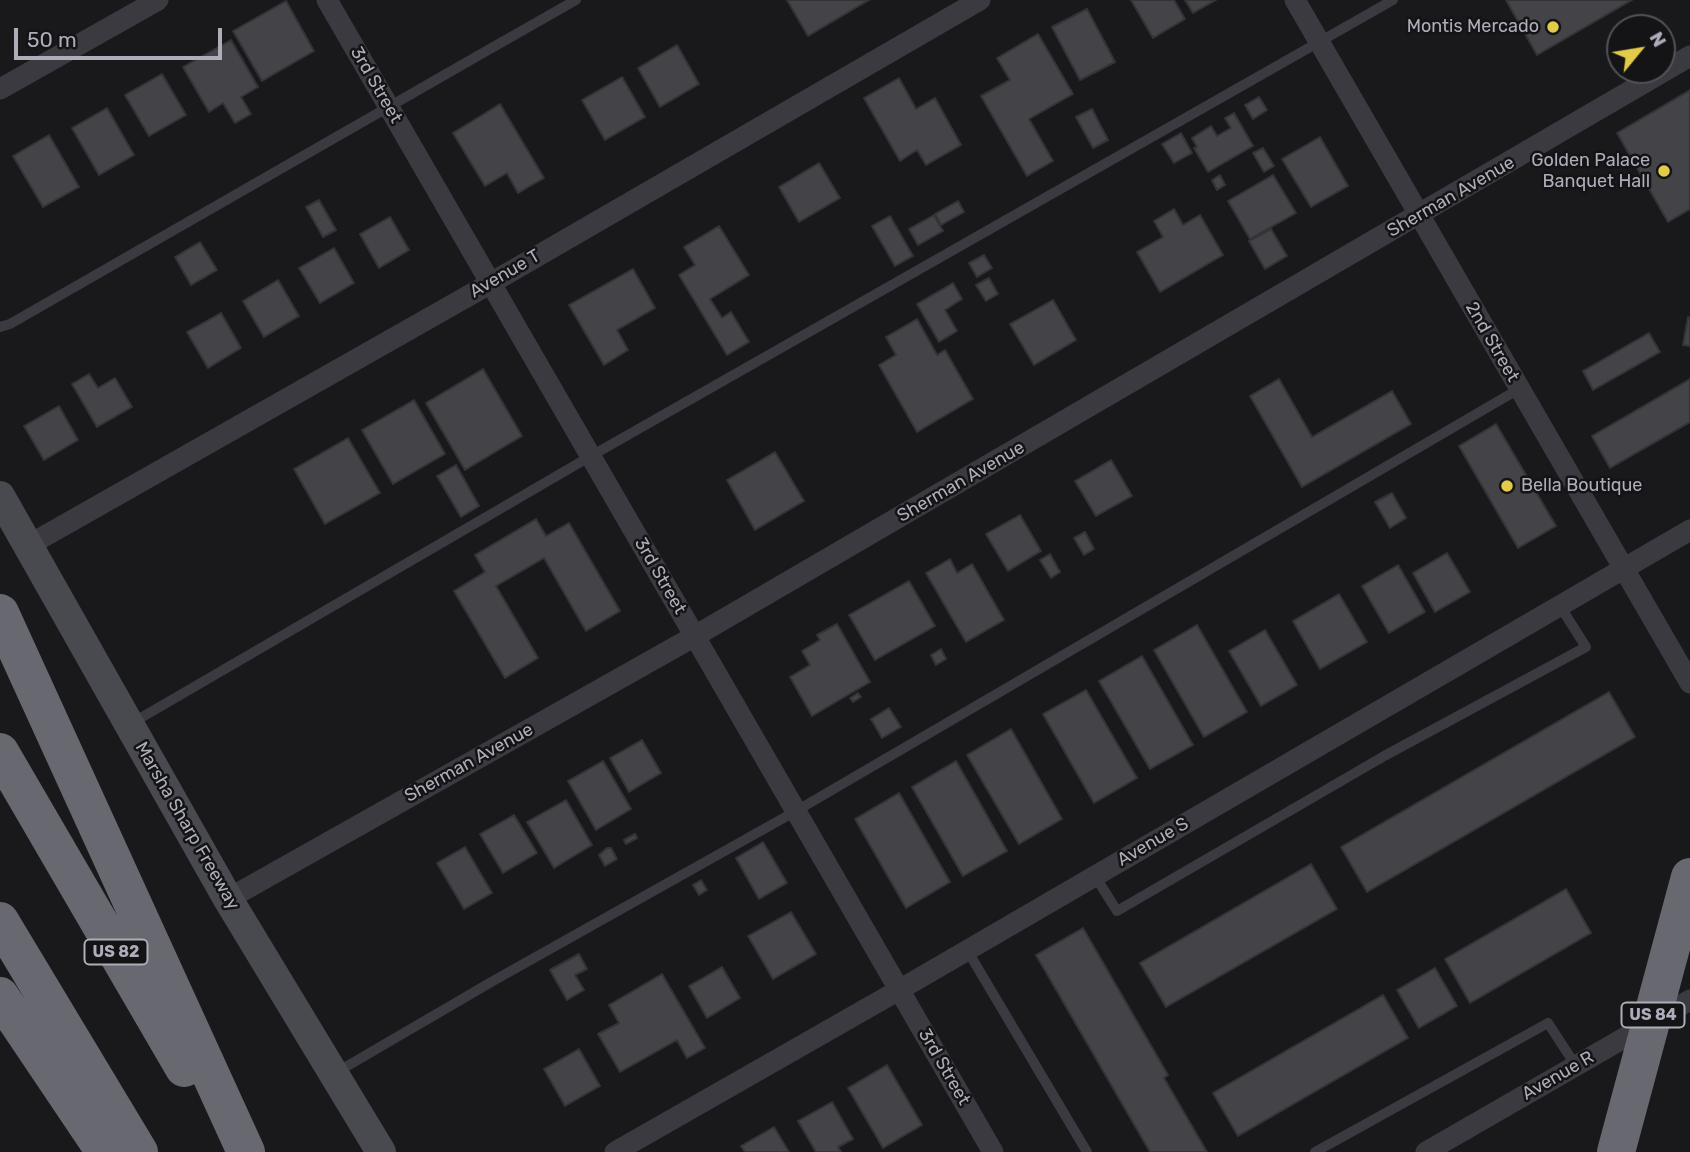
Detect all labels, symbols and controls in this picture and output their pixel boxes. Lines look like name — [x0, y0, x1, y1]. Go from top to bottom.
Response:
scale bar — [18, 14, 226, 58]
north arrow — [1606, 14, 1676, 84]
place label: Montis Mercado — [1407, 16, 1539, 38]
marker: Montis Mercado — [1545, 19, 1561, 35]
text: 50 m — [27, 27, 77, 52]
text: N — [1645, 28, 1671, 51]
street label: 3rd Street — [345, 43, 407, 127]
place label: Golden Palace Banquet Hall — [1531, 150, 1650, 192]
street label: Sherman Avenue — [1384, 152, 1518, 242]
marker: Golden Palace Banquet Hall — [1656, 163, 1672, 179]
street label: Avenue T — [466, 245, 544, 303]
street label: 2nd Street — [1460, 298, 1524, 386]
street label: Sherman Avenue — [894, 437, 1028, 527]
place label: Bella Boutique — [1521, 475, 1642, 497]
marker: Bella Boutique — [1499, 478, 1515, 494]
street label: 3rd Street — [629, 534, 691, 618]
street label: Sherman Avenue — [401, 719, 537, 807]
street label: Marsha Sharp Freeway — [130, 738, 244, 914]
street label: Avenue S — [1114, 813, 1192, 871]
road number: US 82 — [85, 940, 148, 964]
road number: US 84 — [1622, 1002, 1684, 1028]
street label: 3rd Street — [913, 1025, 975, 1109]
street label: Avenue R — [1518, 1047, 1598, 1105]

